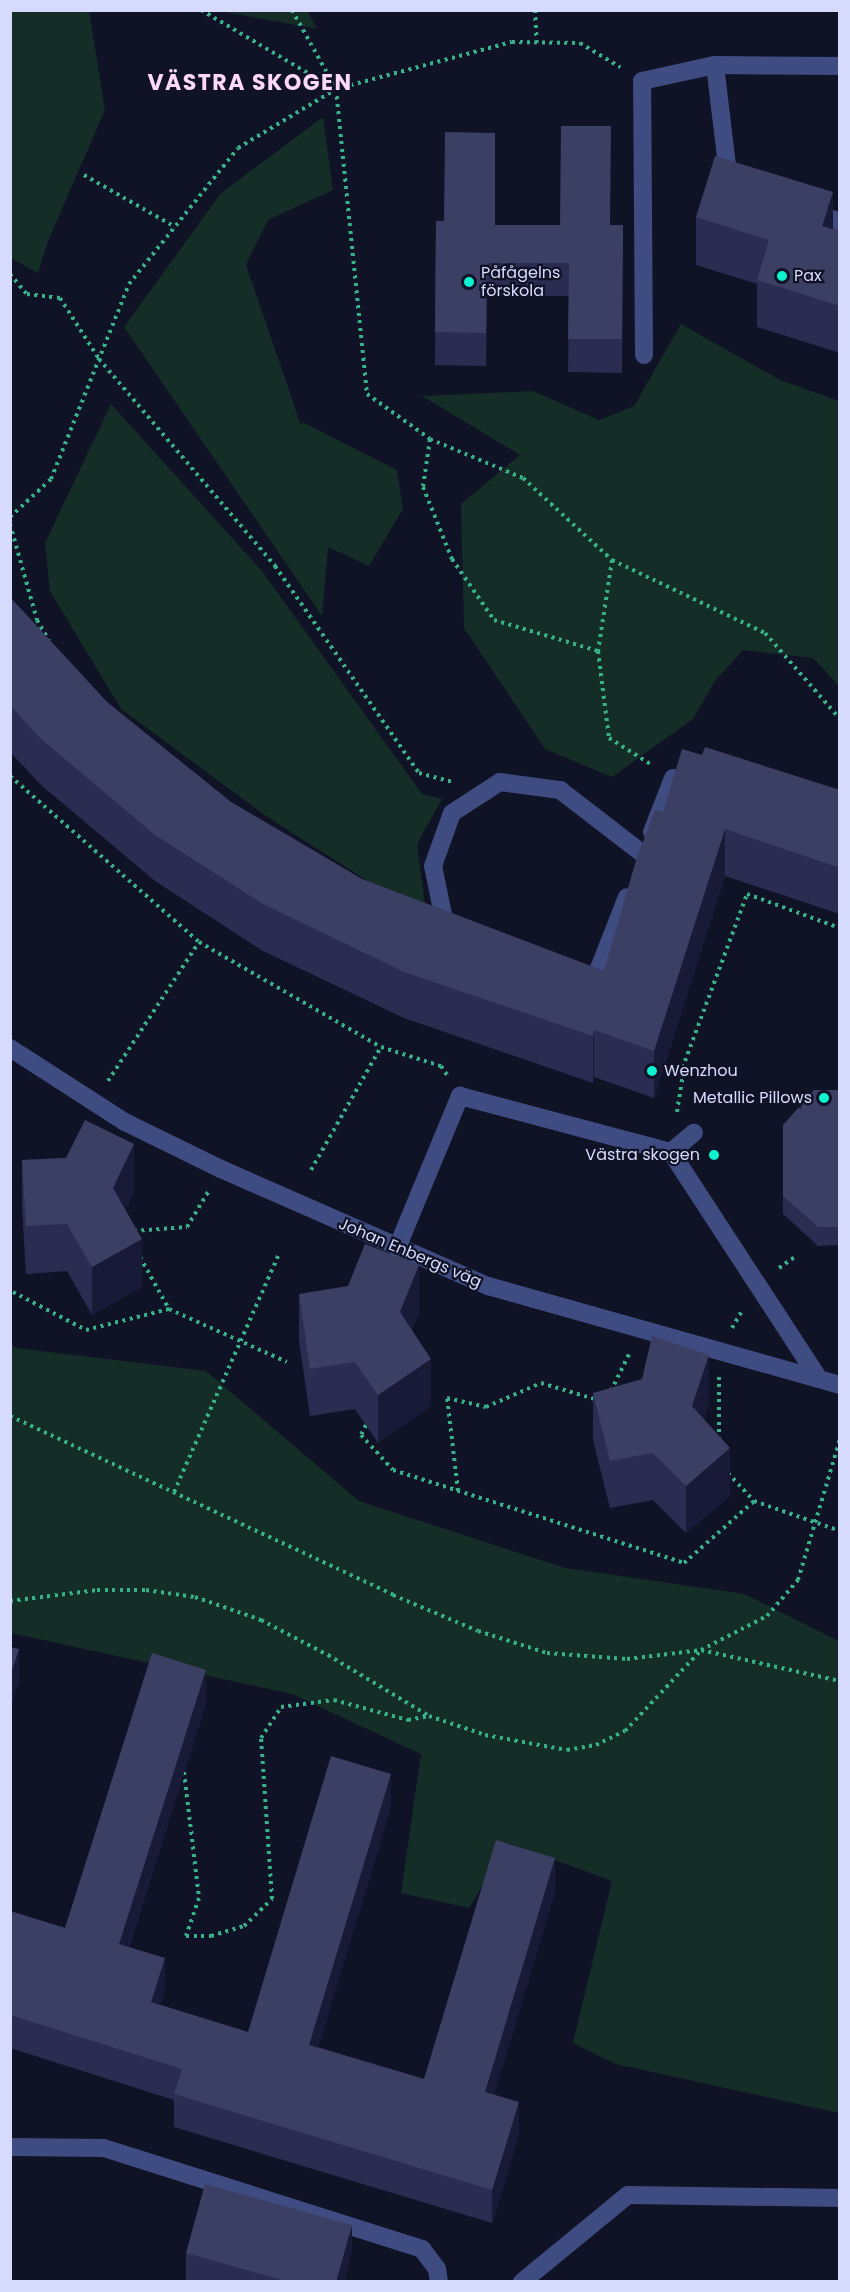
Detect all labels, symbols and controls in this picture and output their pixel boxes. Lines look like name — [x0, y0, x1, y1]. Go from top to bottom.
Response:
district label: VÄSTRA SKOGEN — [148, 70, 352, 96]
place label: Påfågelns förskola — [481, 263, 560, 301]
place label: Pax — [794, 266, 822, 286]
marker: Pax — [775, 269, 789, 283]
marker: Påfågelns förskola — [462, 275, 476, 289]
place label: Wenzhou — [664, 1061, 738, 1081]
marker: Wenzhou — [645, 1064, 659, 1078]
place label: Metallic Pillows — [693, 1088, 812, 1108]
marker: Metallic Pillows — [817, 1091, 831, 1105]
place label: Västra skogen — [585, 1145, 700, 1165]
marker: Västra skogen — [705, 1146, 723, 1164]
street label: Johan Enbergs väg — [336, 1214, 484, 1292]

